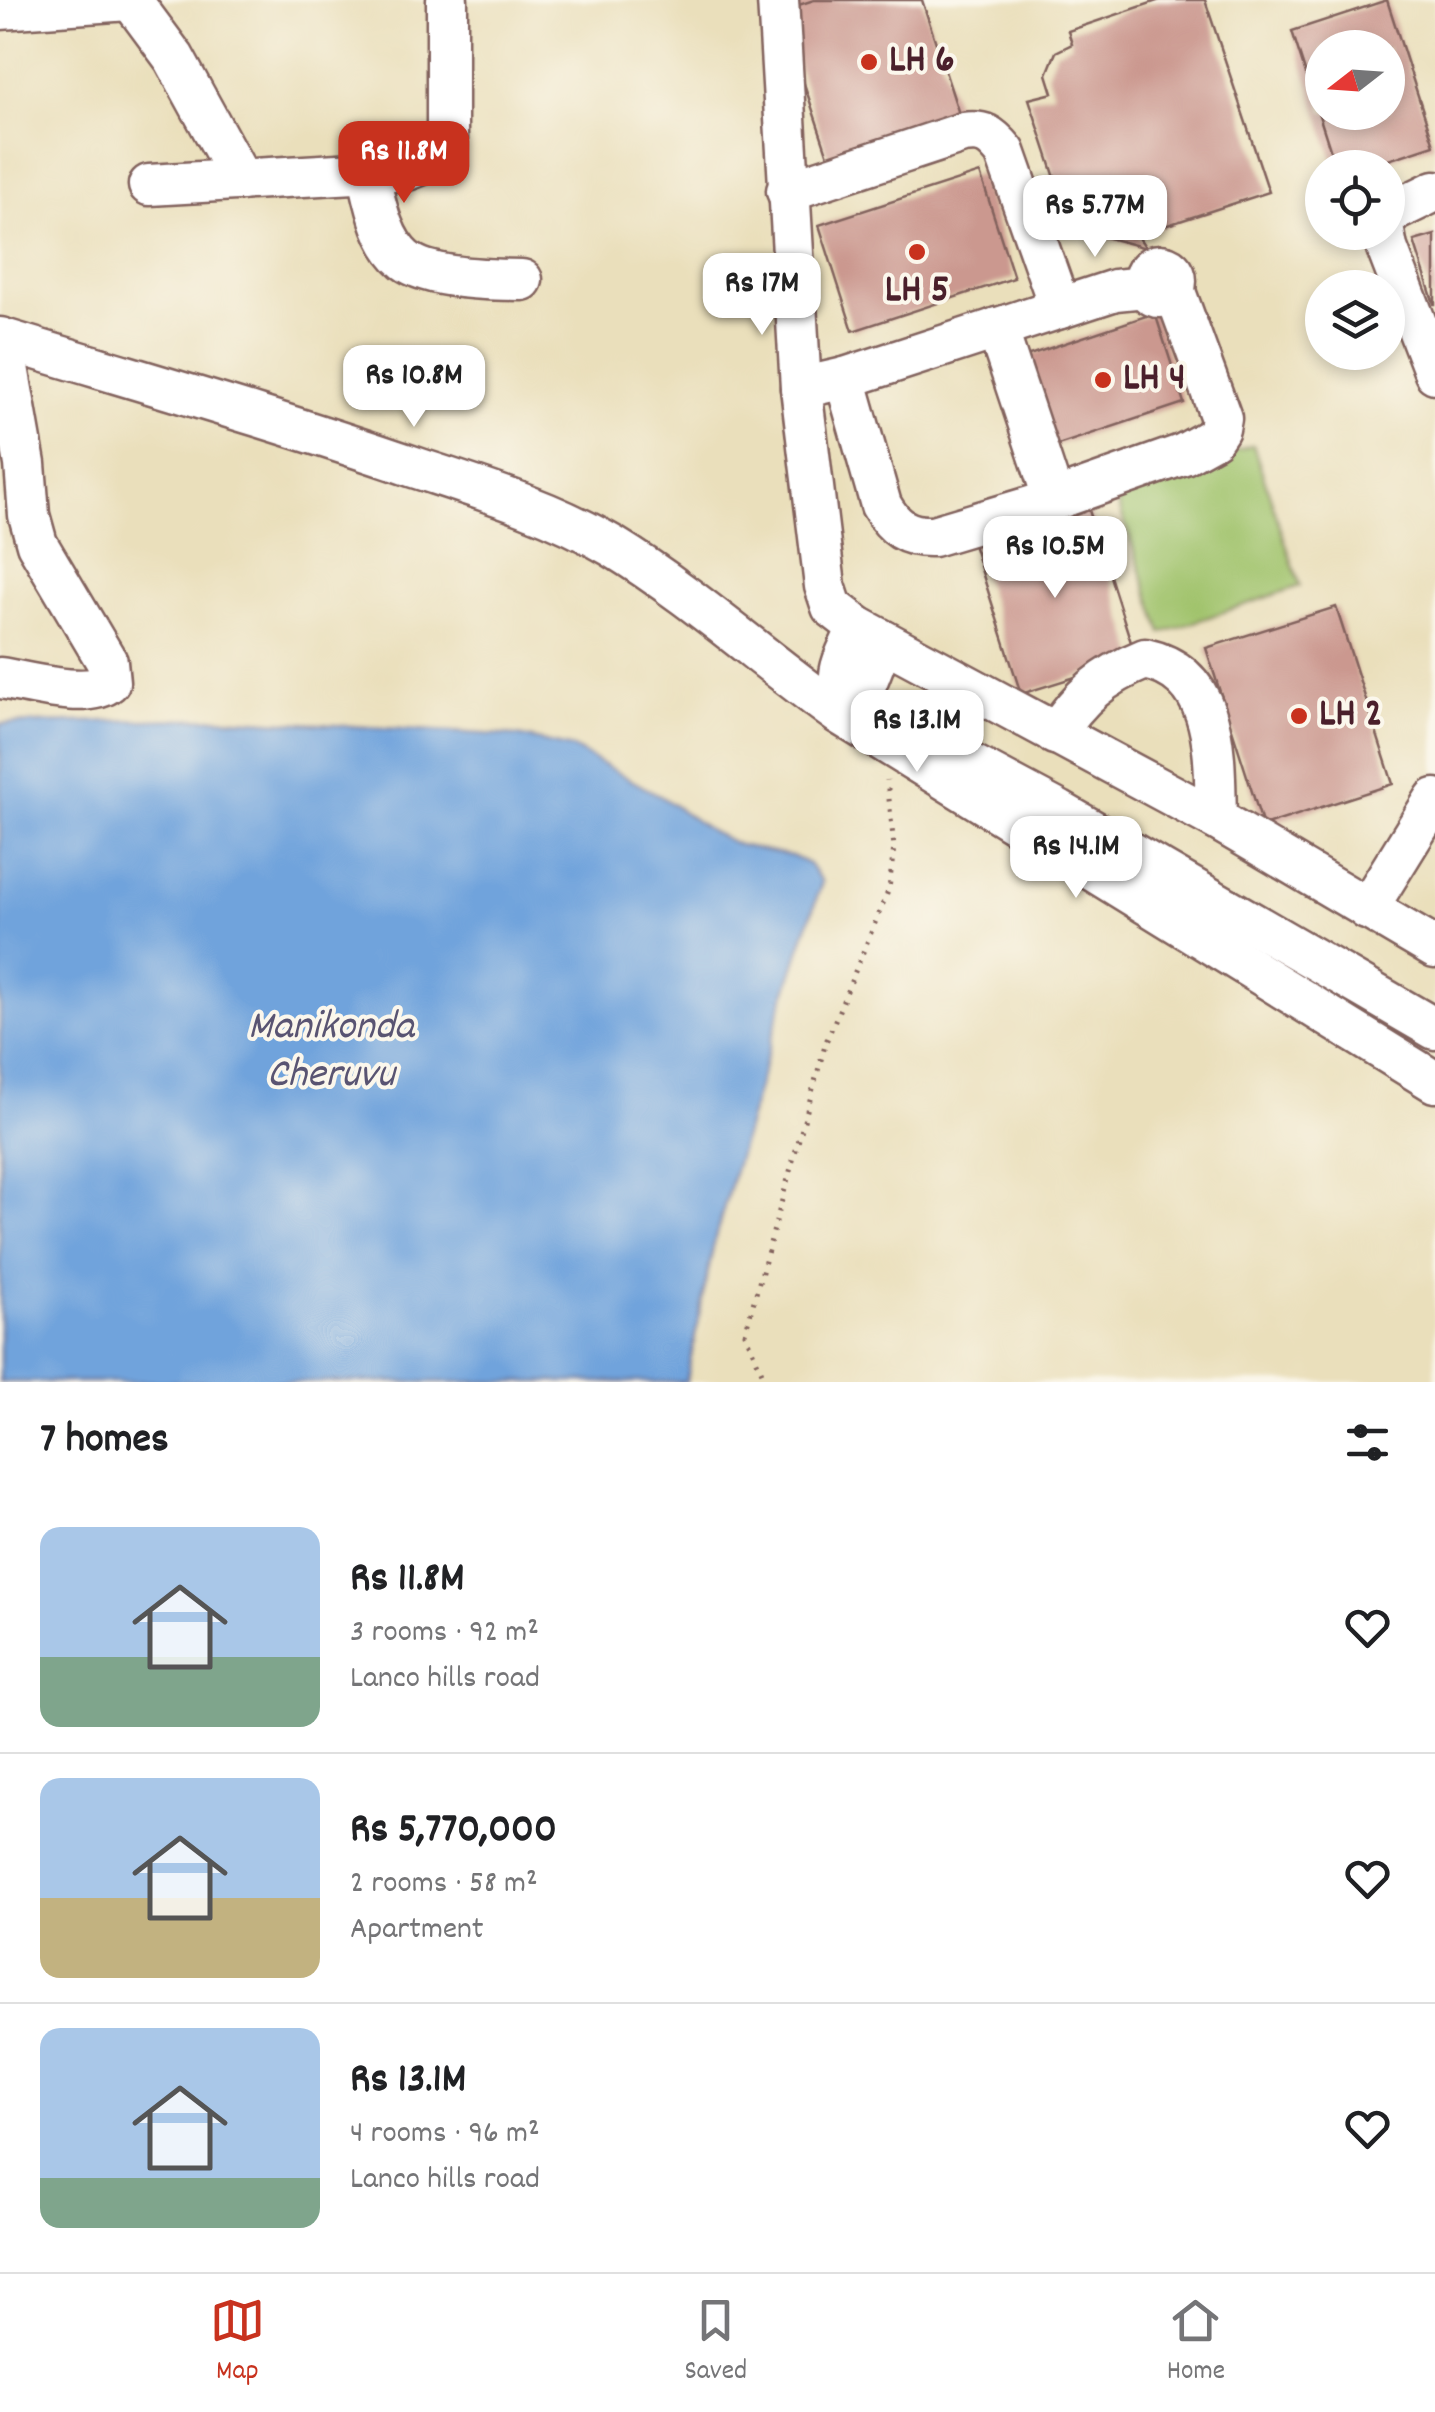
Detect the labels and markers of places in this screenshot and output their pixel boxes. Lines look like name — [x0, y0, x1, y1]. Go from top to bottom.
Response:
place label: LH 6 — [889, 34, 955, 91]
marker: LH 6 — [858, 51, 880, 73]
pin: Rs 11.8M — [301, 121, 507, 206]
pin: Rs 5.77M — [992, 175, 1198, 260]
marker: LH 5 — [906, 241, 928, 263]
pin: Rs 17M — [681, 253, 843, 338]
place label: LH 5 — [885, 264, 949, 321]
pin: Rs 10.8M — [311, 345, 517, 430]
place label: LH 4 — [1123, 352, 1186, 409]
marker: LH 4 — [1092, 369, 1114, 391]
pin: Rs 10.5M — [952, 516, 1158, 601]
place label: LH 2 — [1319, 688, 1382, 745]
pin: Rs 13.1M — [814, 690, 1020, 775]
marker: LH 2 — [1288, 705, 1310, 727]
pin: Rs 14.1M — [973, 816, 1179, 901]

